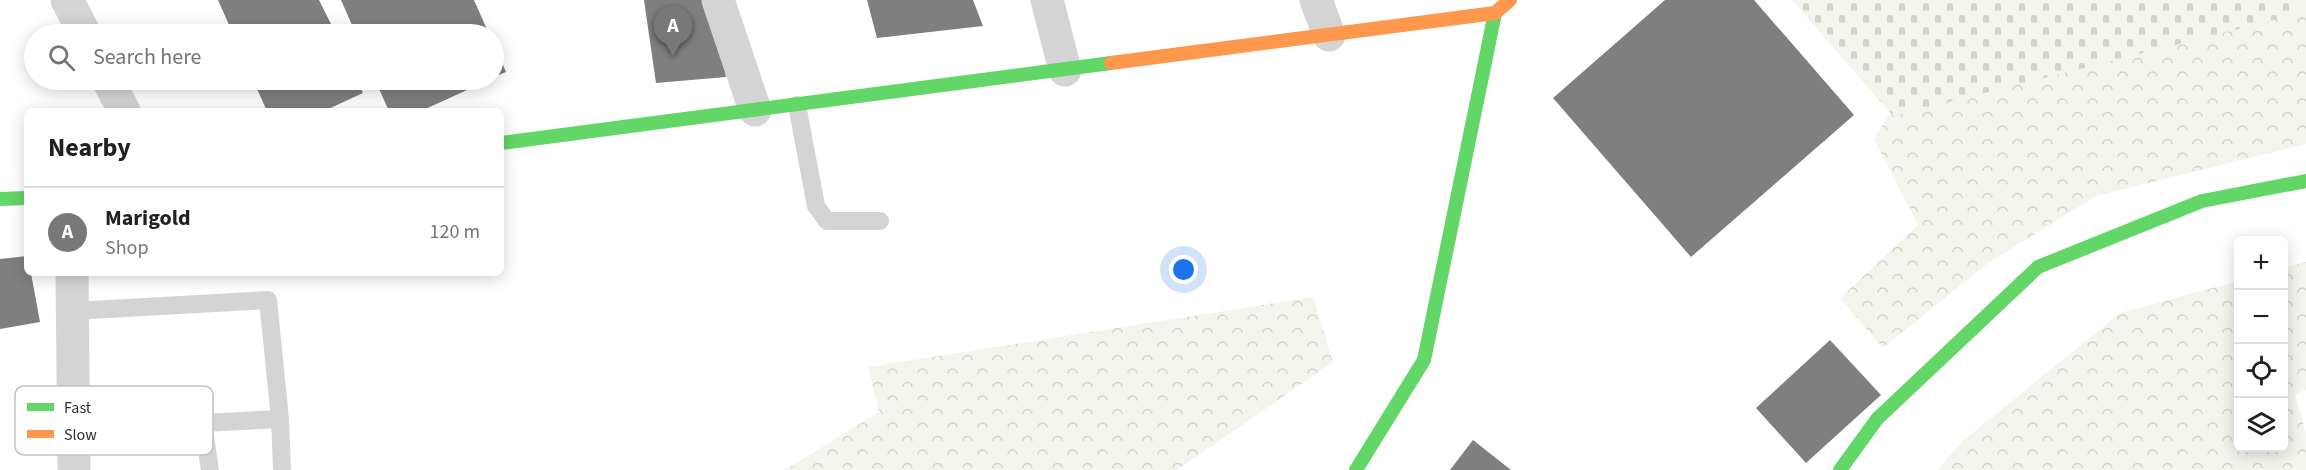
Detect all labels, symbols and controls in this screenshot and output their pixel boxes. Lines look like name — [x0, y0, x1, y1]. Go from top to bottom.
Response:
pin: A — [654, 7, 692, 56]
search box — [24, 24, 504, 90]
icon: search — [45, 41, 78, 74]
text: Search here — [93, 41, 201, 73]
text: Nearby — [48, 129, 131, 166]
text: Marigold — [105, 202, 191, 234]
text: A — [62, 218, 73, 246]
text: 120 m — [430, 218, 480, 246]
text: Shop — [105, 234, 149, 262]
map controls — [2234, 236, 2288, 452]
button: + — [2234, 236, 2288, 290]
your location — [1169, 255, 1198, 284]
button: − — [2234, 290, 2288, 344]
button: locate — [2234, 344, 2288, 398]
legend — [15, 386, 213, 455]
text: Fast — [64, 397, 92, 419]
button: layers — [2234, 398, 2288, 452]
text: Slow — [64, 424, 97, 446]

